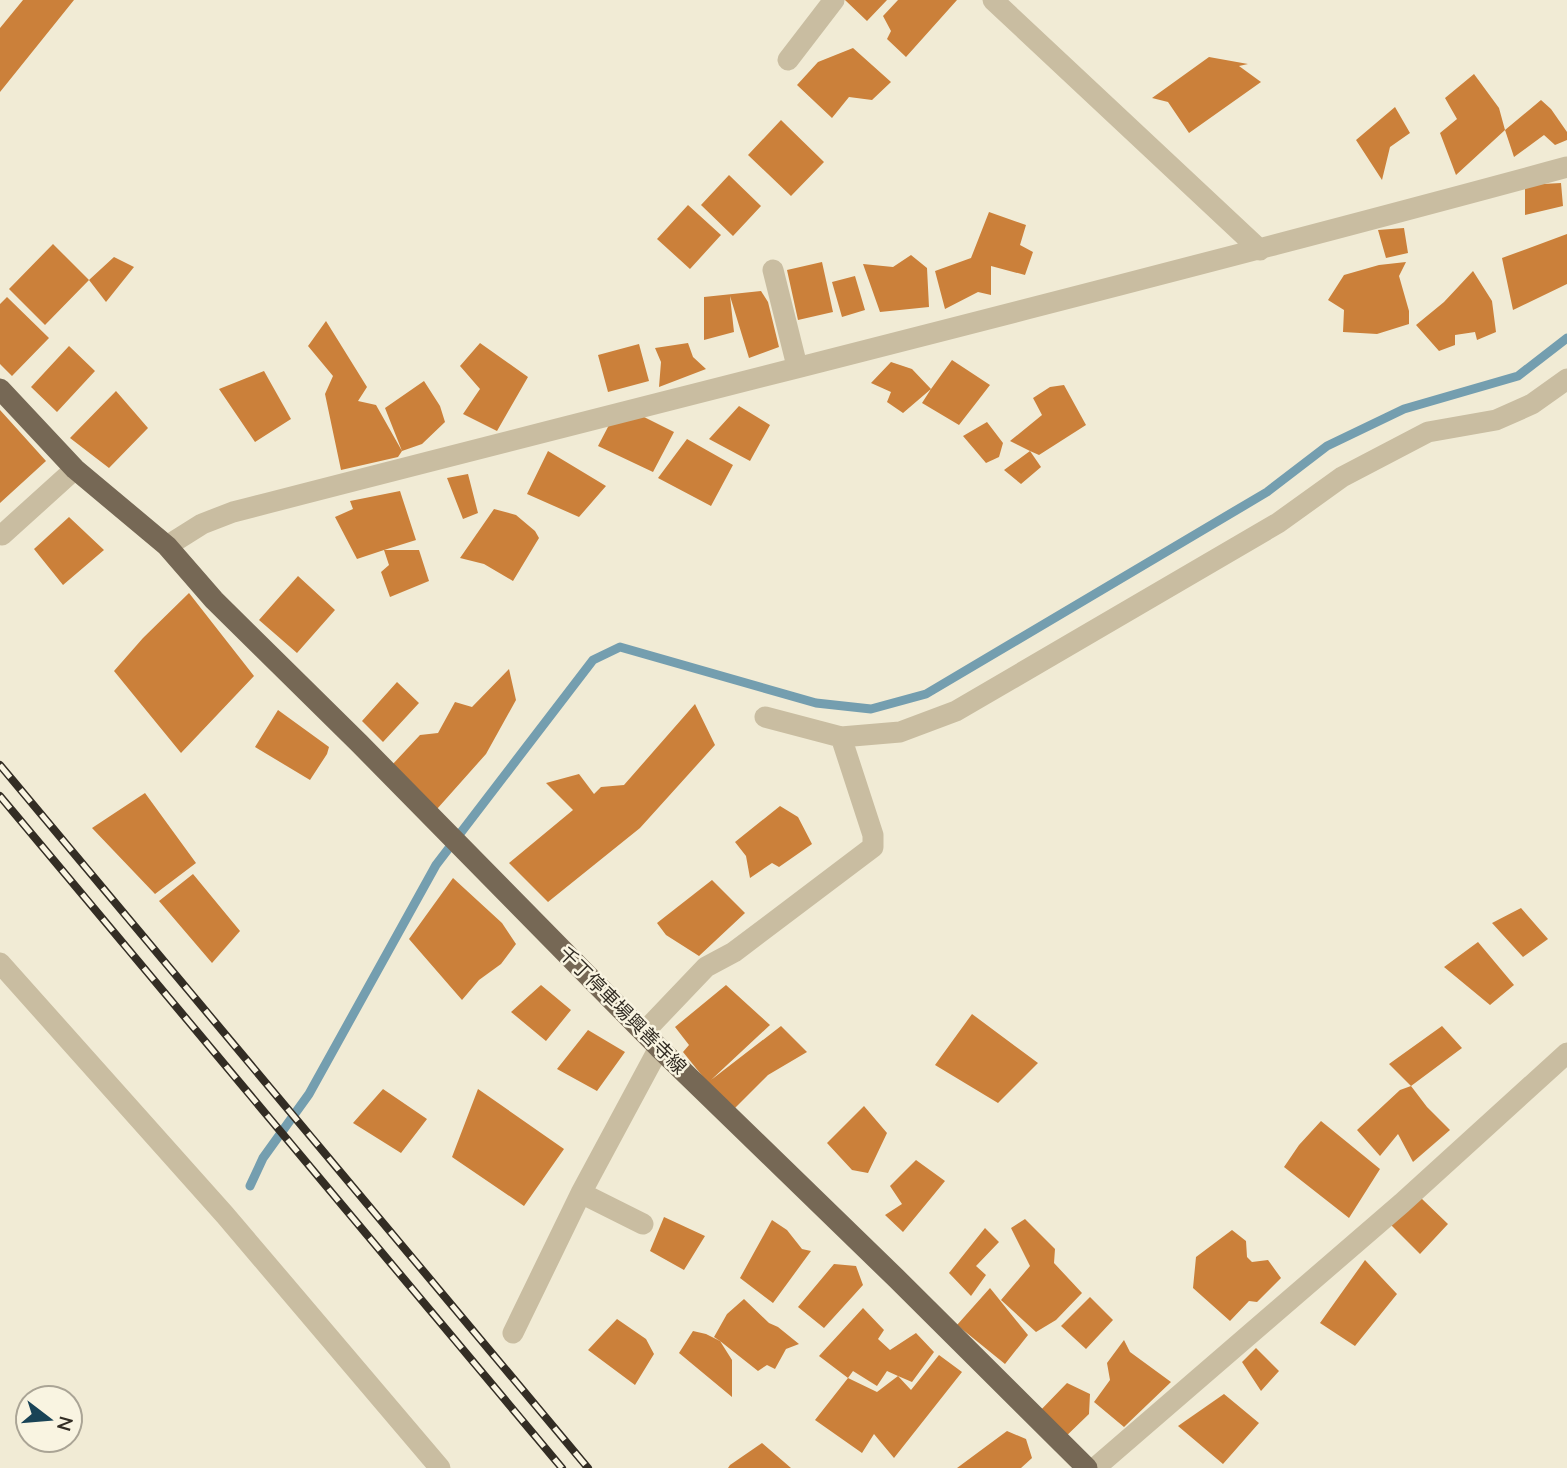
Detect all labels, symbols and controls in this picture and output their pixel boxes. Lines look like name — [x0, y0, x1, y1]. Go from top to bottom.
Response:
street label: 千丁停車場興善寺線 — [553, 941, 692, 1080]
north arrow — [14, 1384, 84, 1454]
text: N — [50, 1413, 79, 1434]

